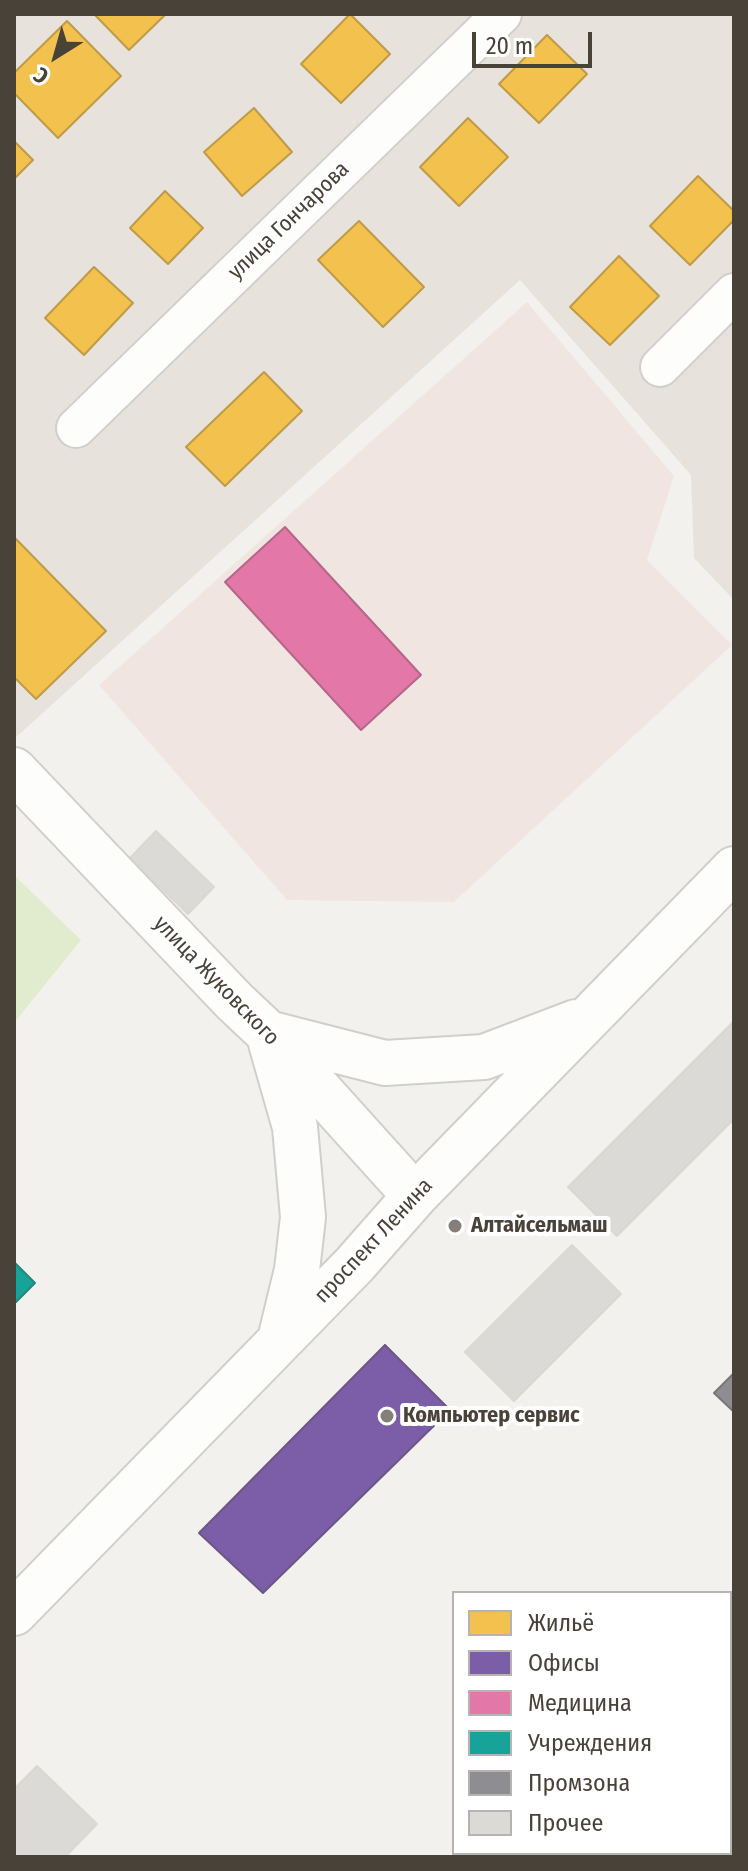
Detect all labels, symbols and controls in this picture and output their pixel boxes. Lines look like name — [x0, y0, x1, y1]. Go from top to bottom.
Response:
north arrow — [16, 16, 96, 96]
scale bar — [476, 16, 596, 66]
text: 20 m — [486, 32, 533, 60]
text: С — [29, 61, 54, 90]
street label: улица Гончарова — [223, 157, 355, 285]
street label: улица Жуковского — [148, 911, 284, 1051]
street label: проспект Ленина — [309, 1173, 439, 1309]
place label: Алтайсельмаш — [471, 1213, 608, 1239]
marker: Алтайсельмаш — [446, 1217, 464, 1235]
place label: Компьютер сервис — [403, 1403, 580, 1429]
marker: Компьютер сервис — [378, 1407, 396, 1425]
legend — [452, 1591, 732, 1855]
text: Жильё — [528, 1609, 594, 1637]
text: Офисы — [528, 1649, 600, 1677]
text: Медицина — [528, 1689, 632, 1717]
text: Учреждения — [528, 1729, 652, 1757]
text: Промзона — [528, 1769, 630, 1797]
text: Прочее — [528, 1809, 603, 1837]

